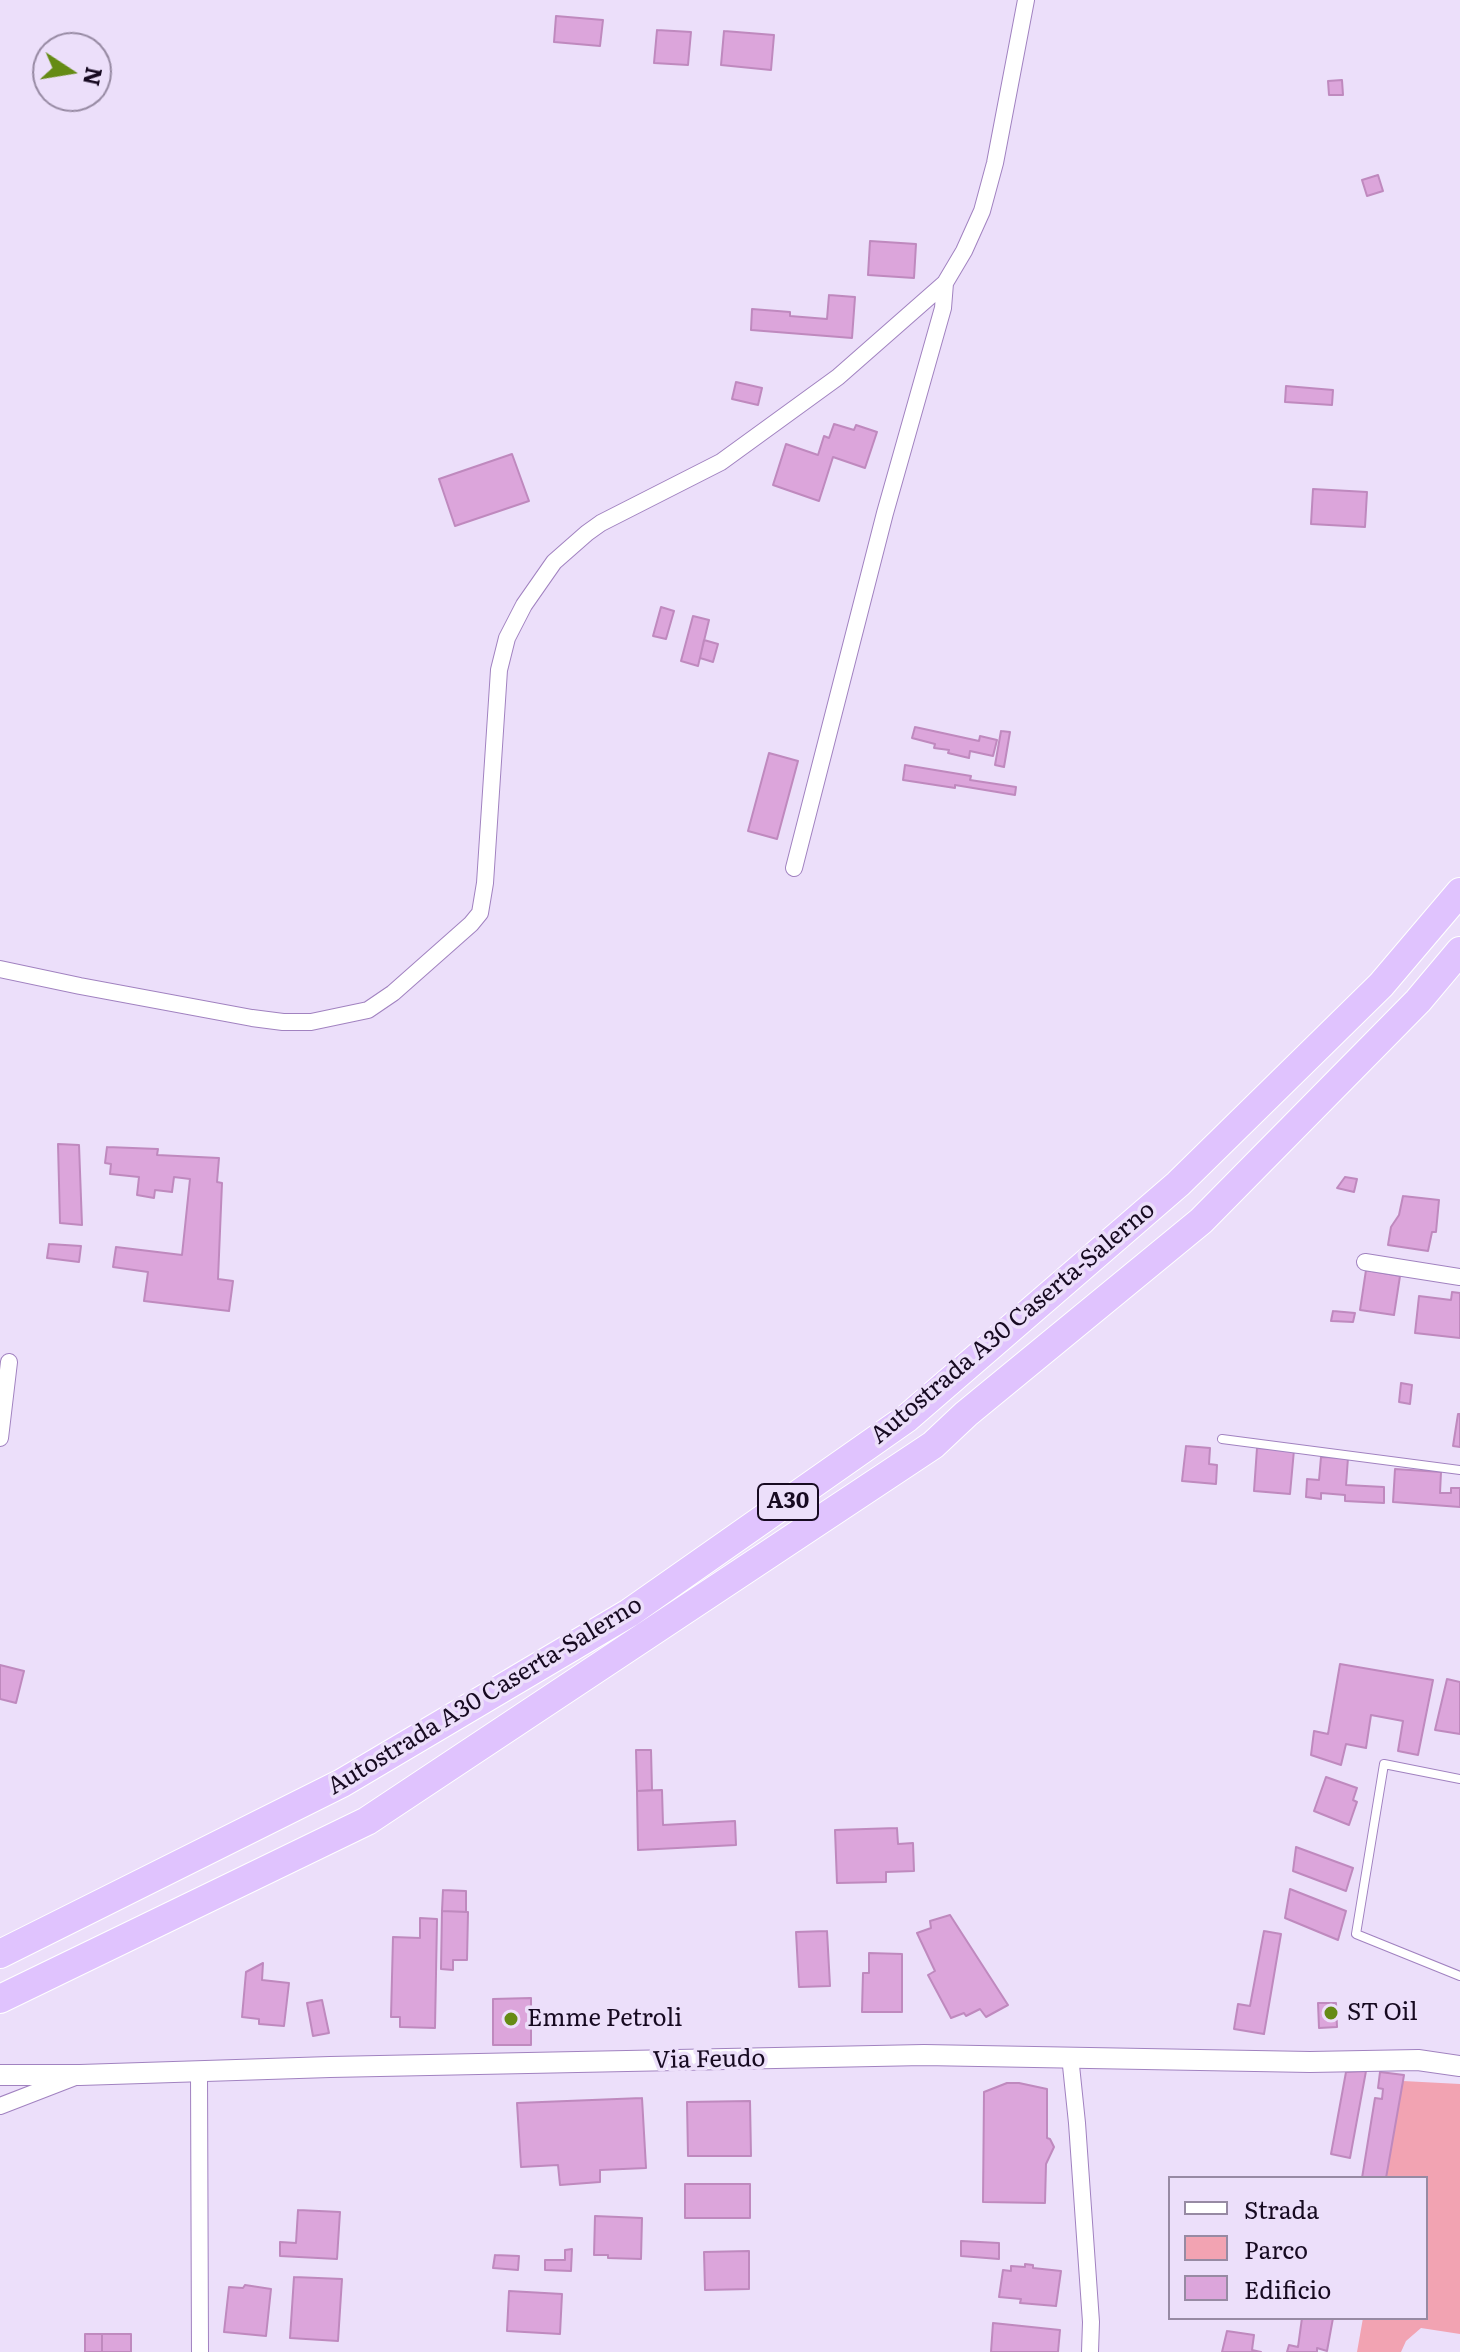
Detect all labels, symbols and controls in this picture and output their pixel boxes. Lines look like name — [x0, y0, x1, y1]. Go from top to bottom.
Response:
north arrow — [32, 32, 112, 112]
text: N — [76, 64, 112, 89]
street label: Autostrada A30 Caserta-Salerno — [865, 1196, 1161, 1450]
road number: A30 — [758, 1484, 818, 1520]
street label: Autostrada A30 Caserta-Salerno — [322, 1590, 648, 1802]
place label: ST Oil — [1347, 1999, 1418, 2027]
marker: ST Oil — [1322, 2004, 1340, 2022]
place label: Emme Petroli — [527, 2005, 682, 2033]
marker: Emme Petroli — [502, 2010, 520, 2028]
street label: Via Feudo — [652, 2045, 766, 2075]
legend — [1168, 2176, 1428, 2320]
text: Strada — [1244, 2191, 1319, 2226]
text: Parco — [1244, 2231, 1308, 2266]
text: Edificio — [1244, 2271, 1331, 2306]

